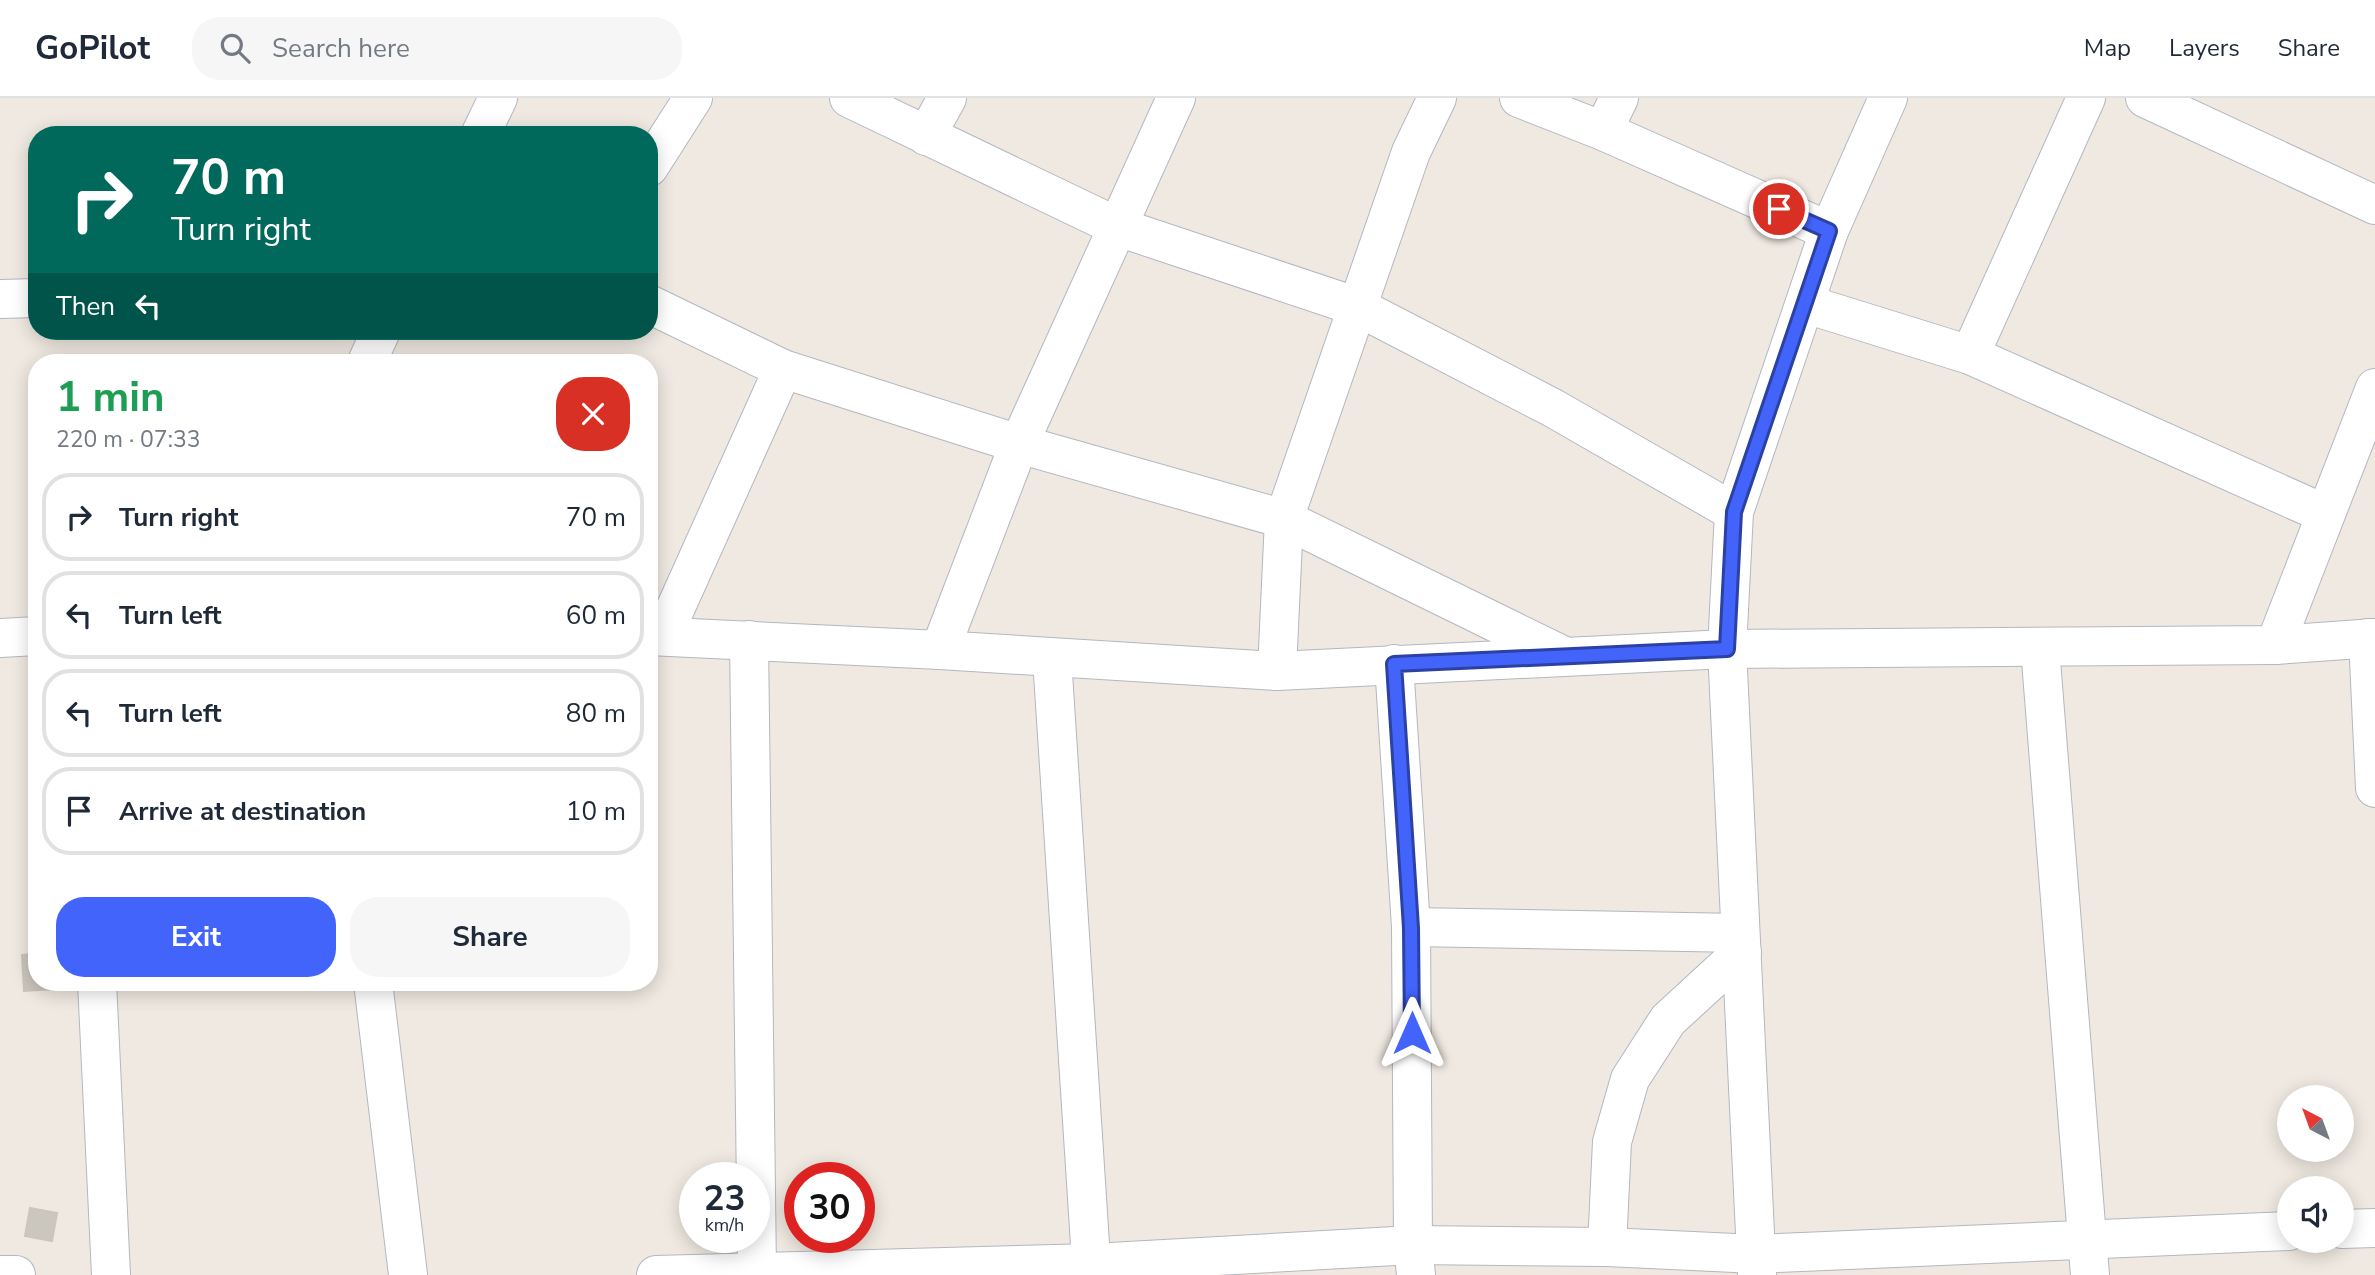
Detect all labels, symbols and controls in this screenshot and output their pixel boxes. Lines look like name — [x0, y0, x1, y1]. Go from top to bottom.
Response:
search box — [192, 17, 682, 80]
text: GoPilot — [35, 26, 150, 71]
icon: search — [216, 29, 254, 67]
text: Search here — [272, 31, 410, 66]
text: Map — [2084, 32, 2131, 64]
text: Layers — [2169, 32, 2240, 64]
text: Share — [2278, 32, 2340, 64]
text: 70 m — [171, 144, 286, 211]
icon: right — [56, 154, 147, 245]
pin — [1749, 179, 1809, 239]
icon: arrive — [1760, 190, 1798, 228]
text: Turn right — [171, 208, 311, 251]
icon: left — [129, 287, 167, 325]
text: Then — [56, 289, 115, 324]
text: 1 min — [56, 369, 165, 426]
button: close — [556, 377, 630, 451]
text: 220 m · 07:33 — [56, 424, 201, 455]
icon: right — [60, 498, 98, 536]
text: Turn right — [119, 500, 238, 535]
text: 70 m — [566, 500, 626, 535]
icon: left — [60, 596, 98, 634]
text: Turn left — [119, 598, 222, 633]
text: 60 m — [566, 598, 626, 633]
icon: left — [60, 694, 98, 732]
text: Turn left — [119, 696, 222, 731]
text: 80 m — [566, 696, 626, 731]
icon: arrive — [60, 792, 98, 830]
text: Arrive at destination — [119, 794, 366, 829]
text: 10 m — [566, 794, 626, 829]
button: Exit — [56, 897, 336, 977]
button: Share — [350, 897, 630, 977]
position arrow — [1375, 996, 1449, 1070]
north arrow — [2277, 1085, 2354, 1162]
map controls — [2277, 1085, 2354, 1253]
speed limit sign: 30 — [784, 1162, 875, 1253]
text: 23 — [703, 1175, 746, 1222]
button: sound — [2277, 1176, 2354, 1253]
text: km/h — [705, 1213, 744, 1237]

